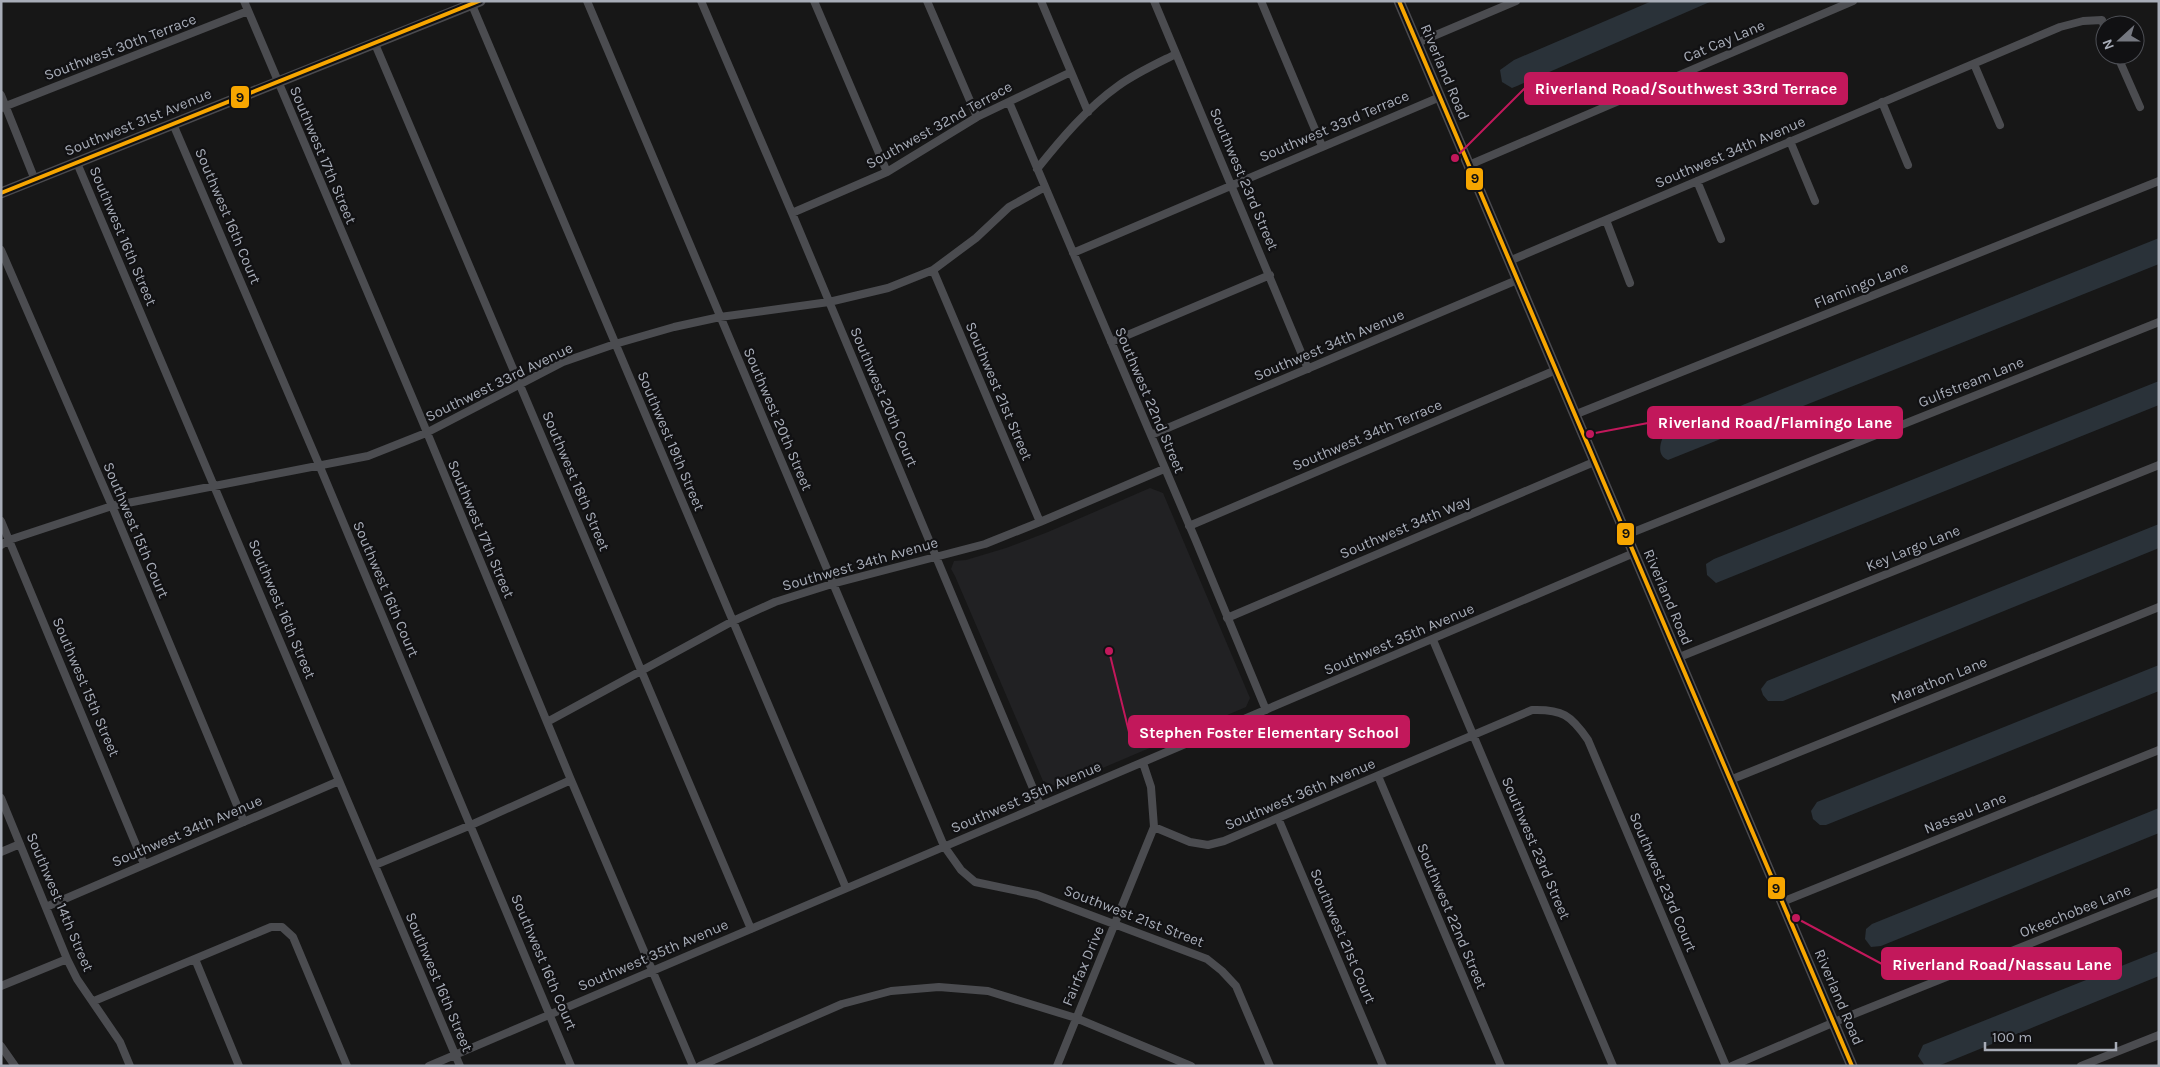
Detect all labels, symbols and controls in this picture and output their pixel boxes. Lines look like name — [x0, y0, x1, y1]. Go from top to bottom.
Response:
street label: Southwest 30th Terrace — [41, 10, 199, 84]
north arrow — [2095, 15, 2145, 65]
street label: Cat Cay Lane — [1681, 16, 1767, 66]
street label: Riverland Road — [1417, 21, 1473, 123]
text: N — [2099, 37, 2118, 52]
callout: Riverland Road/Southwest 33rd Terrace — [1525, 73, 1847, 104]
street label: Southwest 32nd Terrace — [863, 77, 1015, 173]
text: Riverland Road/Southwest 33rd Terrace — [1535, 79, 1837, 98]
street label: Southwest 17th Street — [286, 83, 360, 227]
street label: Southwest 31st Avenue — [62, 84, 214, 160]
line badge: 9 — [230, 85, 250, 109]
street label: Southwest 33rd Terrace — [1256, 86, 1412, 166]
text: 9 — [236, 89, 244, 106]
street label: Southwest 23rd Street — [1206, 105, 1282, 253]
street label: Southwest 34th Avenue — [1652, 112, 1808, 192]
street label: Southwest 16th Court — [191, 145, 265, 287]
street label: Southwest 16th Street — [85, 164, 161, 309]
line badge: 9 — [1465, 167, 1484, 191]
text: 9 — [1471, 170, 1479, 187]
street label: Flamingo Lane — [1811, 258, 1911, 312]
street label: Southwest 34th Avenue — [1251, 305, 1407, 385]
street label: Southwest 21st Street — [962, 319, 1036, 463]
street label: Southwest 20th Court — [846, 324, 922, 470]
street label: Southwest 22nd Street — [1111, 324, 1189, 476]
street label: Southwest 33rd Avenue — [422, 338, 576, 426]
street label: Southwest 20th Street — [740, 345, 816, 494]
street label: Gulfstream Lane — [1916, 353, 2026, 411]
street label: Southwest 19th Street — [633, 369, 709, 514]
street label: Southwest 34th Terrace — [1289, 395, 1445, 475]
callout: Riverland Road/Flamingo Lane — [1648, 407, 1902, 438]
street label: Southwest 18th Street — [538, 408, 614, 554]
text: Riverland Road/Flamingo Lane — [1658, 413, 1892, 432]
street label: Southwest 17th Street — [444, 457, 518, 601]
street label: Southwest 15th Court — [99, 459, 173, 601]
street label: Southwest 34th Way — [1337, 491, 1473, 563]
street label: Southwest 16th Court — [349, 518, 423, 660]
street label: Key Largo Lane — [1863, 521, 1963, 575]
line badge: 9 — [1616, 522, 1635, 546]
text: 9 — [1622, 525, 1630, 542]
street label: Southwest 34th Avenue — [780, 533, 940, 595]
street label: Southwest 16th Street — [244, 537, 320, 682]
street label: Riverland Road — [1640, 546, 1696, 648]
street label: Southwest 35th Avenue — [1321, 599, 1477, 679]
street label: Southwest 15th Street — [48, 615, 124, 760]
street label: Marathon Lane — [1888, 653, 1990, 707]
callout: Stephen Foster Elementary School — [1129, 716, 1409, 747]
text: Stephen Foster Elementary School — [1139, 723, 1399, 742]
street label: Southwest 36th Avenue — [1222, 754, 1378, 834]
street label: Southwest 35th Avenue — [948, 757, 1104, 837]
street label: Southwest 23rd Street — [1498, 774, 1574, 922]
street label: Nassau Lane — [1921, 788, 2009, 838]
street label: Southwest 34th Avenue — [109, 791, 265, 871]
street label: Southwest 23rd Court — [1625, 810, 1701, 955]
street label: Southwest 14th Street — [23, 830, 98, 975]
street label: Southwest 22nd Street — [1413, 840, 1491, 992]
street label: Southwest 21st Court — [1306, 866, 1380, 1007]
line badge: 9 — [1767, 876, 1786, 900]
text: 9 — [1772, 880, 1780, 897]
street label: Okeechobee Lane — [2017, 880, 2133, 942]
street label: Southwest 21st Street — [1061, 881, 1207, 951]
street label: Southwest 16th Court — [507, 891, 581, 1033]
street label: Southwest 16th Street — [401, 910, 477, 1055]
street label: Southwest 35th Avenue — [575, 915, 731, 995]
street label: Fairfax Drive — [1058, 923, 1108, 1009]
street label: Riverland Road — [1811, 946, 1867, 1048]
callout: Riverland Road/Nassau Lane — [1882, 948, 2121, 979]
text: Riverland Road/Nassau Lane — [1892, 955, 2112, 974]
scale bar — [1985, 1020, 2116, 1052]
text: 100 m — [1992, 1028, 2032, 1046]

